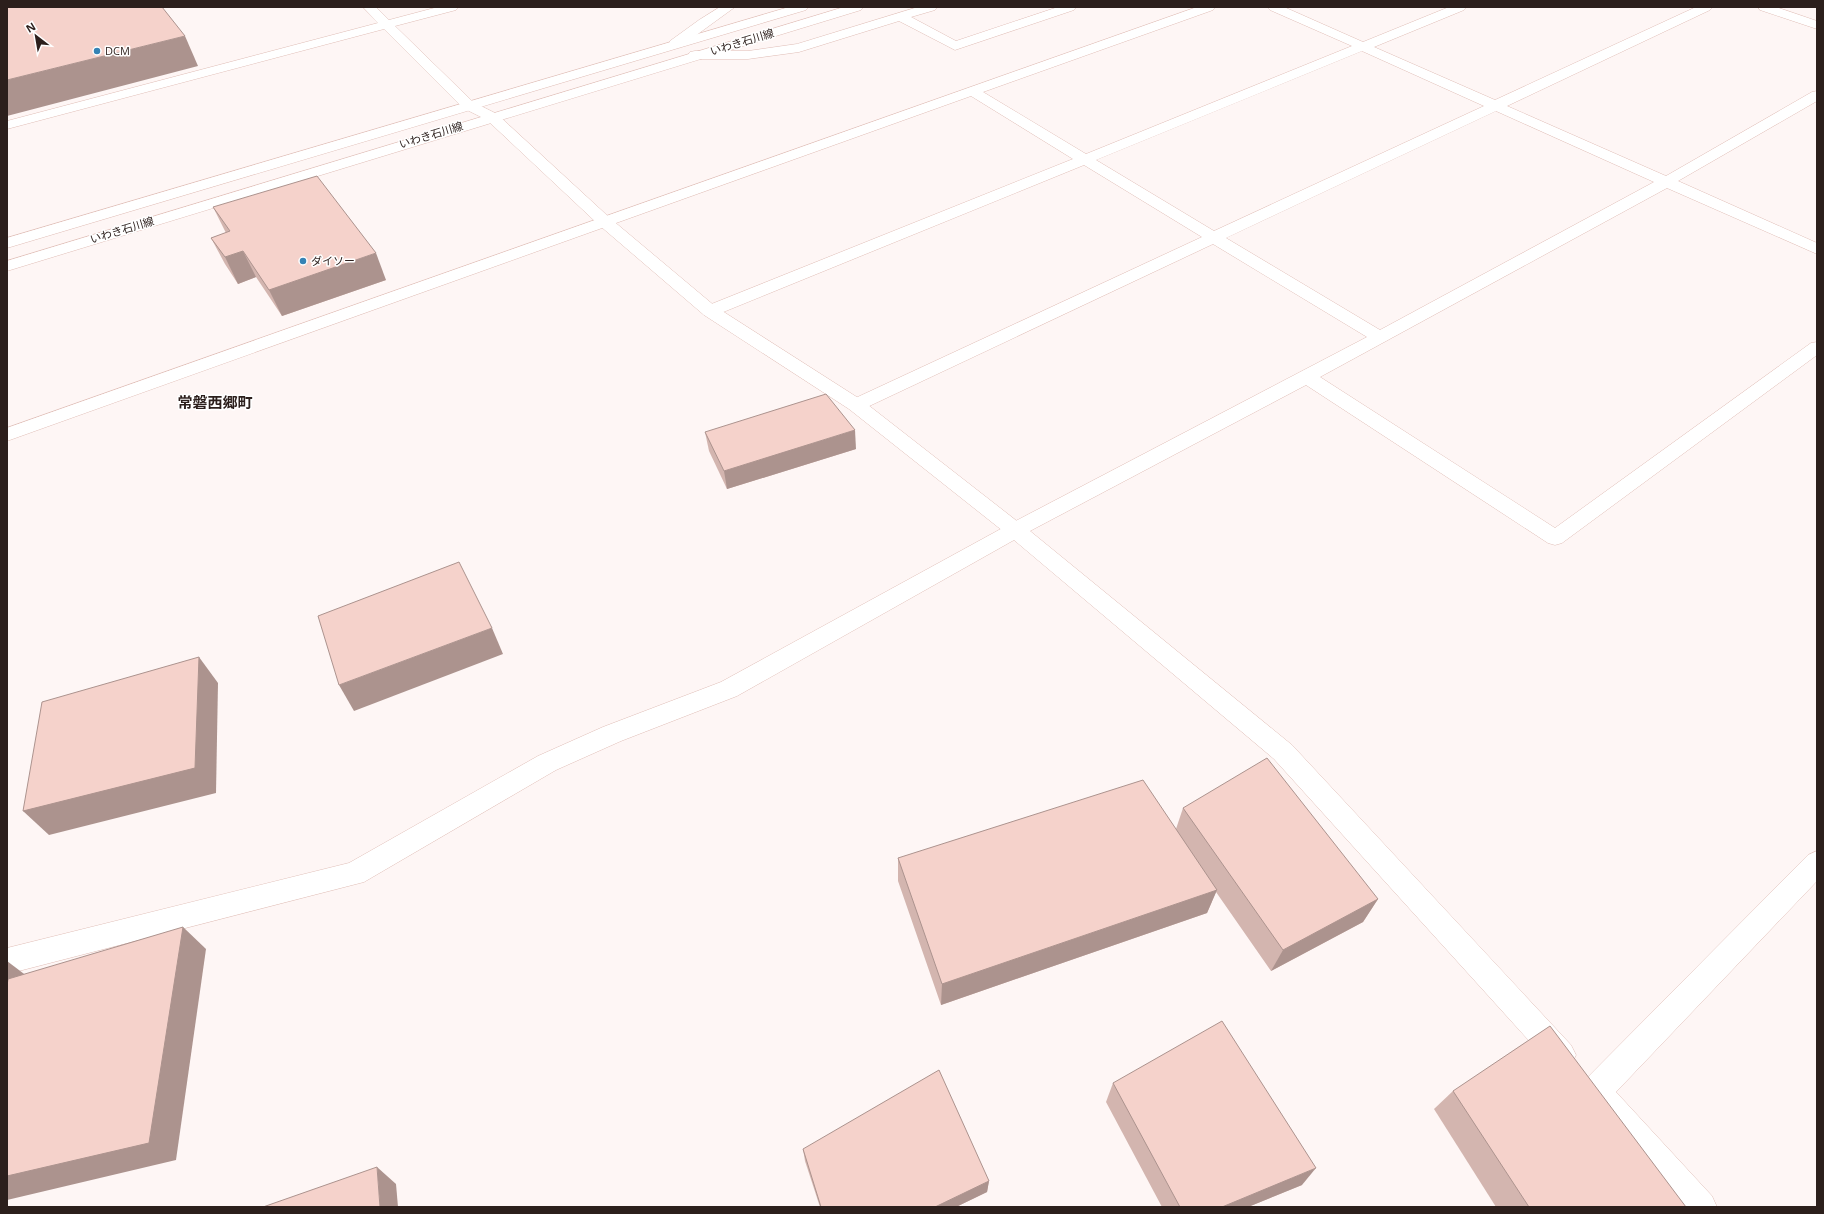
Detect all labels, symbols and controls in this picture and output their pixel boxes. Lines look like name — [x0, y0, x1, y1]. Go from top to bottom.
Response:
north arrow — [16, 16, 56, 56]
text: N — [23, 18, 38, 36]
street label: いわき石川線 — [708, 25, 776, 58]
place label: DCM — [105, 43, 130, 58]
marker: DCM — [92, 46, 102, 56]
street label: いわき石川線 — [397, 118, 465, 151]
street label: いわき石川線 — [88, 213, 156, 246]
place label: ダイソー — [311, 253, 355, 268]
marker: ダイソー — [298, 256, 308, 266]
district label: 常磐西郷町 — [177, 392, 253, 412]

